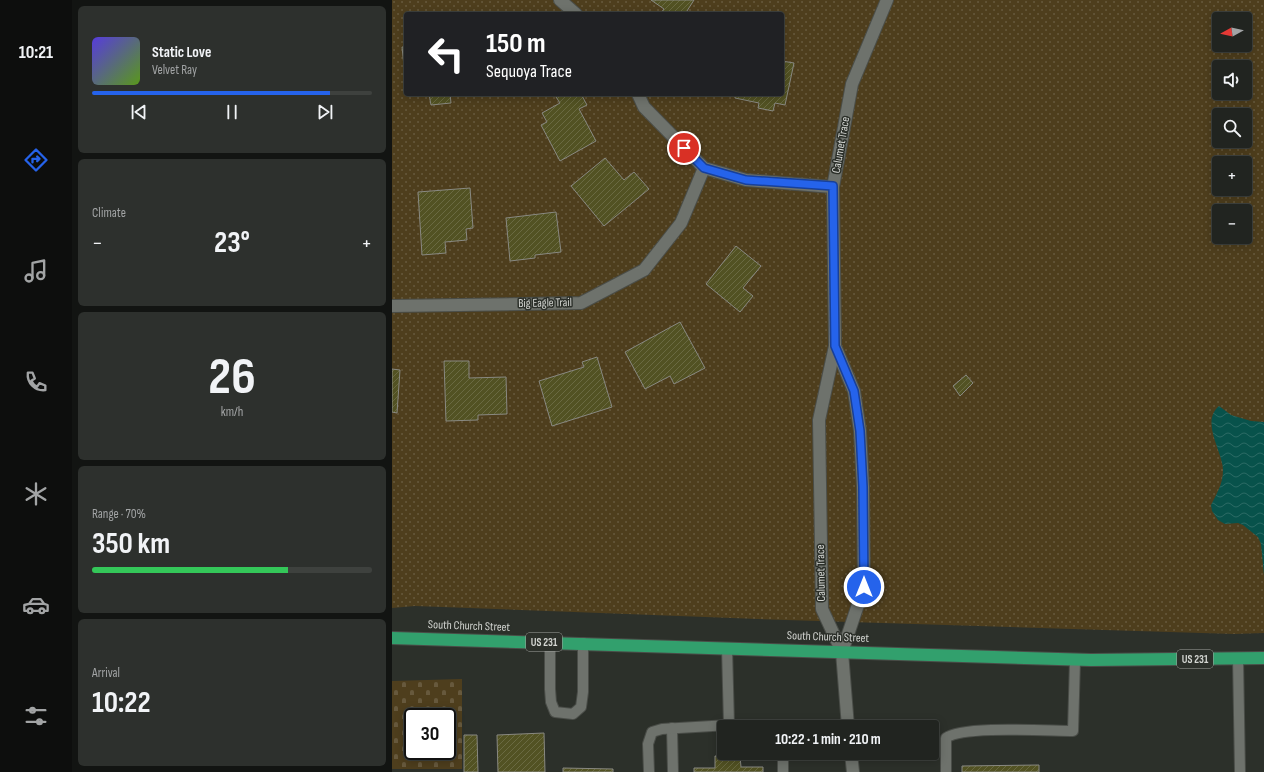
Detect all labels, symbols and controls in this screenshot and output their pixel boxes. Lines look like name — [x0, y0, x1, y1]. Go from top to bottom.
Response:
north arrow — [1212, 12, 1252, 52]
map controls — [1212, 12, 1252, 244]
text: 150 m — [486, 27, 546, 60]
icon: left — [420, 28, 472, 80]
text: 10:21 — [19, 42, 53, 63]
text: Static Love — [152, 43, 211, 62]
button: sound — [1212, 60, 1252, 100]
text: Sequoya Trace — [486, 61, 572, 82]
text: Velvet Ray — [152, 62, 197, 78]
icon: previous — [128, 101, 150, 123]
icon: pause — [221, 101, 243, 123]
icon: next — [314, 101, 336, 123]
button: search — [1212, 108, 1252, 148]
street label: Calumet Trace — [829, 115, 853, 174]
pin — [667, 131, 701, 165]
icon: arrive — [673, 137, 695, 159]
icon: directions — [22, 146, 50, 174]
button: + — [1212, 156, 1252, 196]
button: − — [1212, 204, 1252, 244]
text: Climate — [92, 205, 126, 221]
text: 23° — [214, 225, 250, 261]
text: − — [92, 230, 103, 257]
text: + — [361, 230, 372, 257]
icon: music — [22, 257, 50, 285]
street label: Big Eagle Trail — [518, 295, 572, 311]
text: 26 — [208, 346, 256, 409]
icon: phone — [22, 368, 50, 396]
text: km/h — [221, 404, 243, 420]
icon: climate — [22, 480, 50, 508]
text: Range · 70% — [92, 506, 146, 522]
text: 350 km — [92, 526, 170, 562]
street label: Calumet Trace — [813, 544, 829, 602]
position arrow — [843, 566, 885, 608]
icon: car — [22, 591, 50, 619]
street label: South Church Street — [428, 617, 511, 635]
street label: South Church Street — [787, 628, 870, 646]
road number: US 231 — [526, 633, 562, 651]
road number: US 231 — [1177, 650, 1213, 668]
text: Arrival — [92, 665, 120, 681]
text: 10:22 — [92, 685, 151, 721]
icon: filters — [22, 702, 50, 730]
speed limit sign: 30 — [404, 708, 456, 760]
text: 10:22 · 1 min · 210 m — [775, 730, 881, 749]

